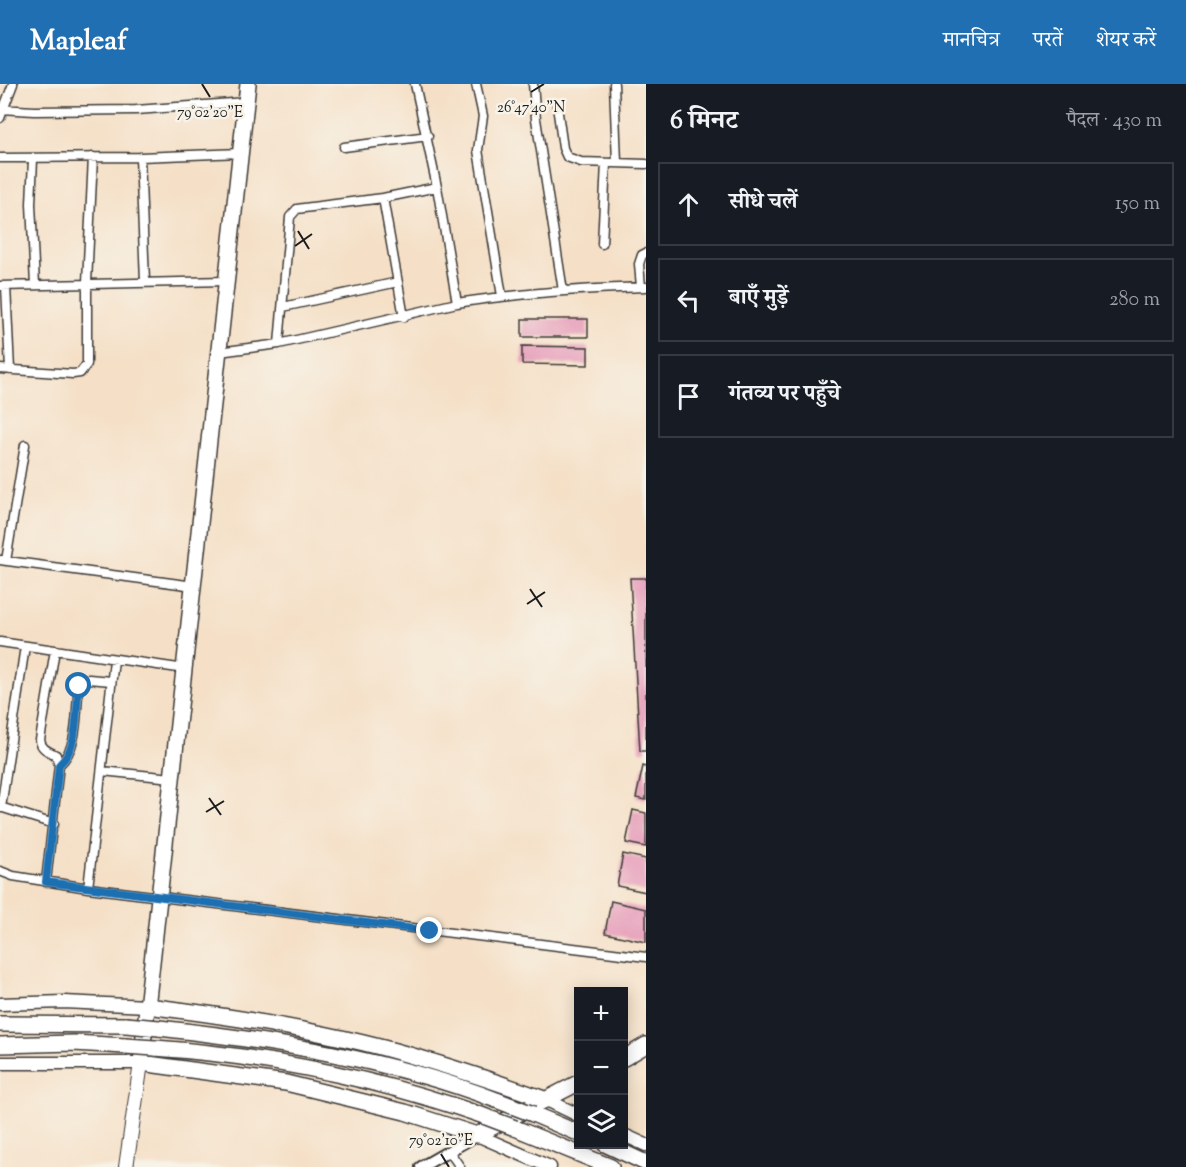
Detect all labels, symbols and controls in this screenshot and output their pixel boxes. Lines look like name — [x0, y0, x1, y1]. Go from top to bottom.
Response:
text: Mapleaf — [30, 22, 127, 62]
text: मानचित्र — [943, 26, 1000, 56]
text: परतें — [1033, 26, 1063, 56]
text: शेयर करें — [1096, 26, 1156, 56]
text: 26°47'40"N — [497, 98, 565, 119]
text: 79°02'20"E — [177, 103, 243, 124]
text: 6 मिनट — [670, 103, 738, 140]
text: पैदल · 430 m — [1066, 107, 1162, 136]
text: सीधे चलें — [729, 187, 798, 219]
icon: ahead — [672, 188, 705, 221]
text: 150 m — [1115, 190, 1160, 219]
text: बाएँ मुड़ें — [729, 283, 788, 315]
icon: left — [672, 284, 705, 317]
text: 280 m — [1109, 286, 1160, 315]
text: गंतव्य पर पहुँचे — [729, 379, 840, 411]
icon: arrive — [672, 380, 705, 413]
route start — [65, 672, 91, 698]
route end — [416, 917, 442, 943]
map controls — [574, 987, 628, 1149]
button: + — [574, 987, 628, 1041]
button: − — [574, 1041, 628, 1095]
button: layers — [574, 1095, 628, 1149]
text: 79°02'10"E — [409, 1131, 473, 1152]

